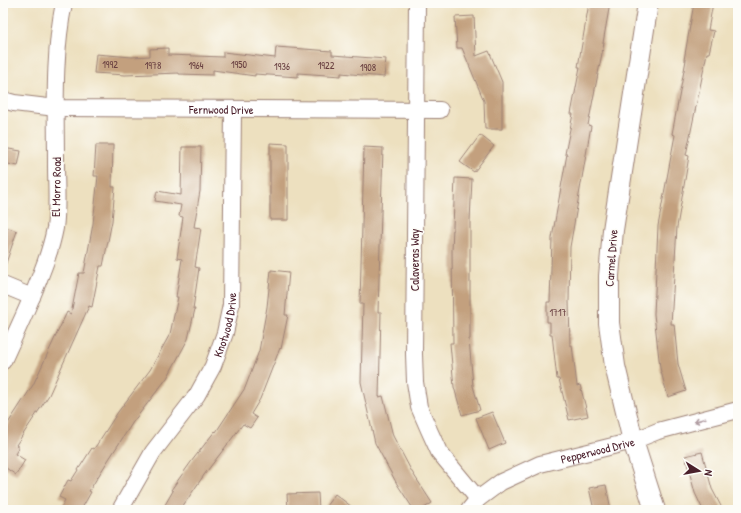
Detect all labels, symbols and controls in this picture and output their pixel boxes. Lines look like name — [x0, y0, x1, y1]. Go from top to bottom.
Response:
house number: 1992 — [102, 58, 118, 71]
house number: 1950 — [231, 58, 248, 71]
house number: 1978 — [145, 59, 161, 72]
house number: 1964 — [188, 59, 204, 72]
house number: 1922 — [318, 59, 335, 72]
house number: 1936 — [274, 60, 290, 73]
house number: 1908 — [360, 61, 376, 74]
street label: Fernwood Drive — [188, 100, 254, 118]
street label: El Morro Road — [47, 157, 65, 217]
street label: Calaveras Way — [406, 229, 423, 291]
street label: Carmel Drive — [601, 229, 621, 287]
street label: Knotwood Drive — [208, 292, 240, 359]
house number: 1717 — [549, 306, 567, 319]
one-way arrow — [694, 417, 707, 424]
street label: Pepperwood Drive — [559, 432, 636, 467]
north arrow — [679, 451, 719, 491]
text: N — [701, 469, 716, 477]

